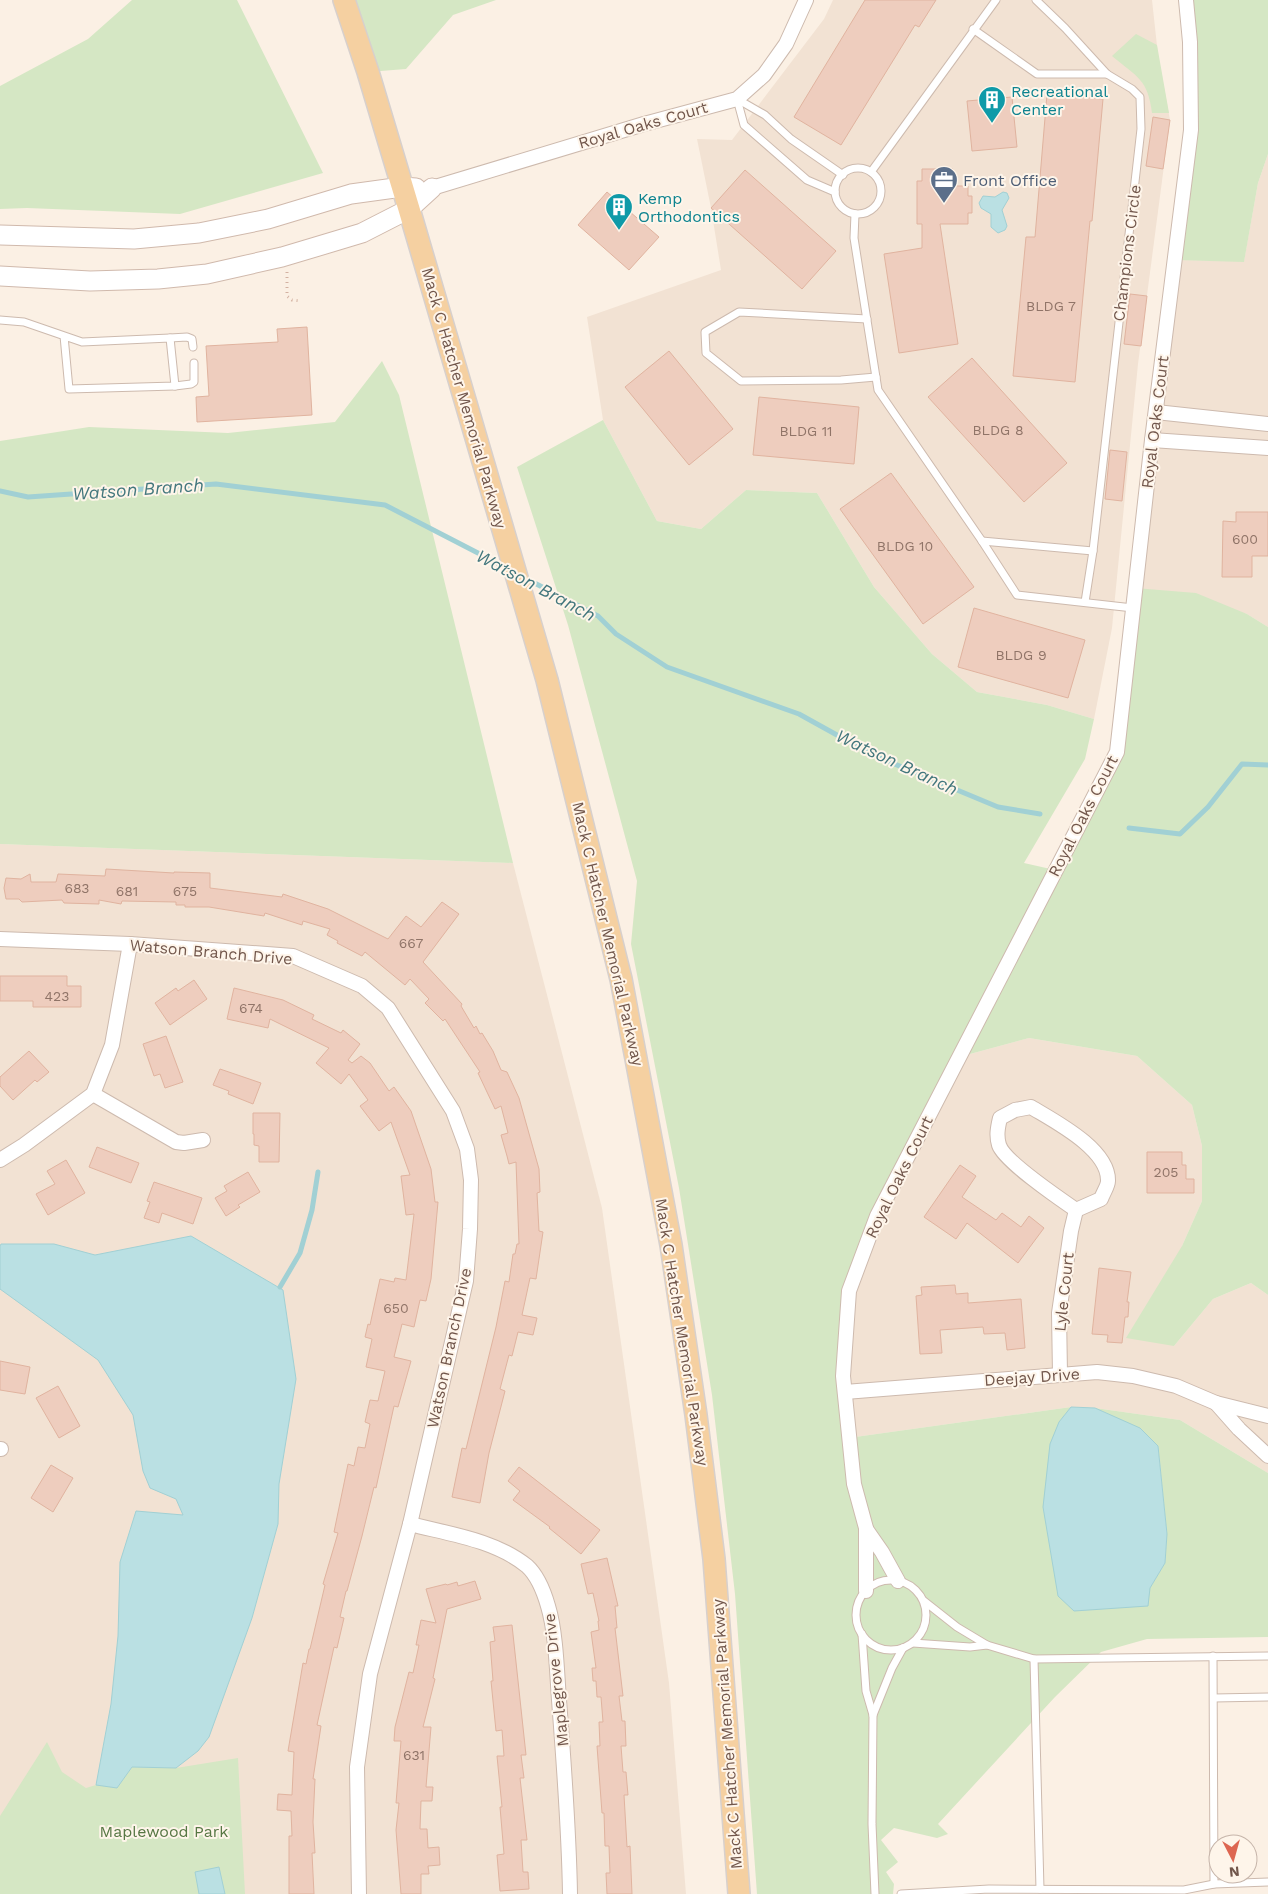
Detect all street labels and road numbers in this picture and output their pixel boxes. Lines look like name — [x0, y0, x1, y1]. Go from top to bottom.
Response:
street label: Royal Oaks Court — [576, 97, 710, 153]
street label: Champions Circle — [1109, 184, 1145, 322]
street label: Mack C Hatcher Memorial Parkway — [418, 265, 511, 531]
street label: Royal Oaks Court — [1137, 354, 1173, 489]
street label: Royal Oaks Court — [1044, 752, 1122, 880]
street label: Mack C Hatcher Memorial Parkway — [568, 800, 648, 1069]
street label: Watson Branch Drive — [129, 935, 293, 969]
street label: Royal Oaks Court — [861, 1113, 937, 1241]
street label: Mack C Hatcher Memorial Parkway — [651, 1197, 713, 1468]
street label: Lyle Court — [1050, 1251, 1078, 1332]
street label: Watson Branch Drive — [423, 1266, 475, 1430]
street label: Deejay Drive — [983, 1364, 1081, 1390]
street label: Mack C Hatcher Memorial Parkway — [708, 1598, 746, 1870]
street label: Maplegrove Drive — [540, 1612, 572, 1748]

